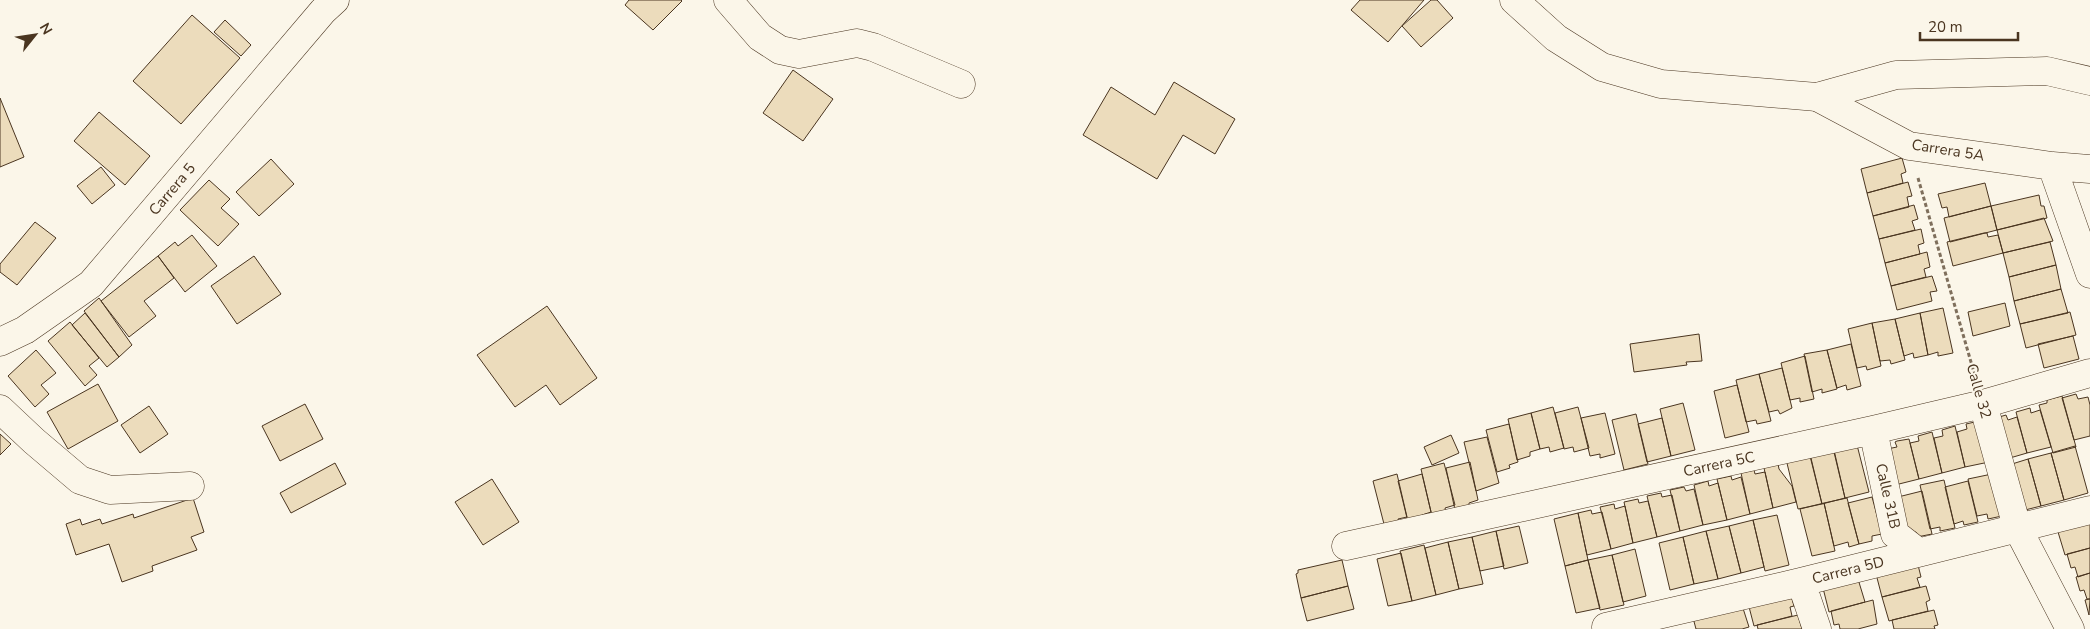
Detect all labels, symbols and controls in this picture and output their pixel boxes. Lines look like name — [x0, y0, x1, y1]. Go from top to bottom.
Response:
north arrow — [10, 10, 60, 60]
scale bar — [1920, 10, 2018, 42]
text: 20 m — [1928, 17, 1963, 37]
text: N — [35, 19, 57, 38]
street label: Carrera 5A — [1910, 134, 1986, 166]
street label: Carrera 5 — [144, 159, 200, 219]
street label: Calle 32 — [1962, 361, 1996, 421]
street label: Carrera 5C — [1681, 447, 1757, 481]
street label: Calle 31B — [1871, 461, 1905, 531]
street label: Carrera 5D — [1810, 551, 1886, 589]

